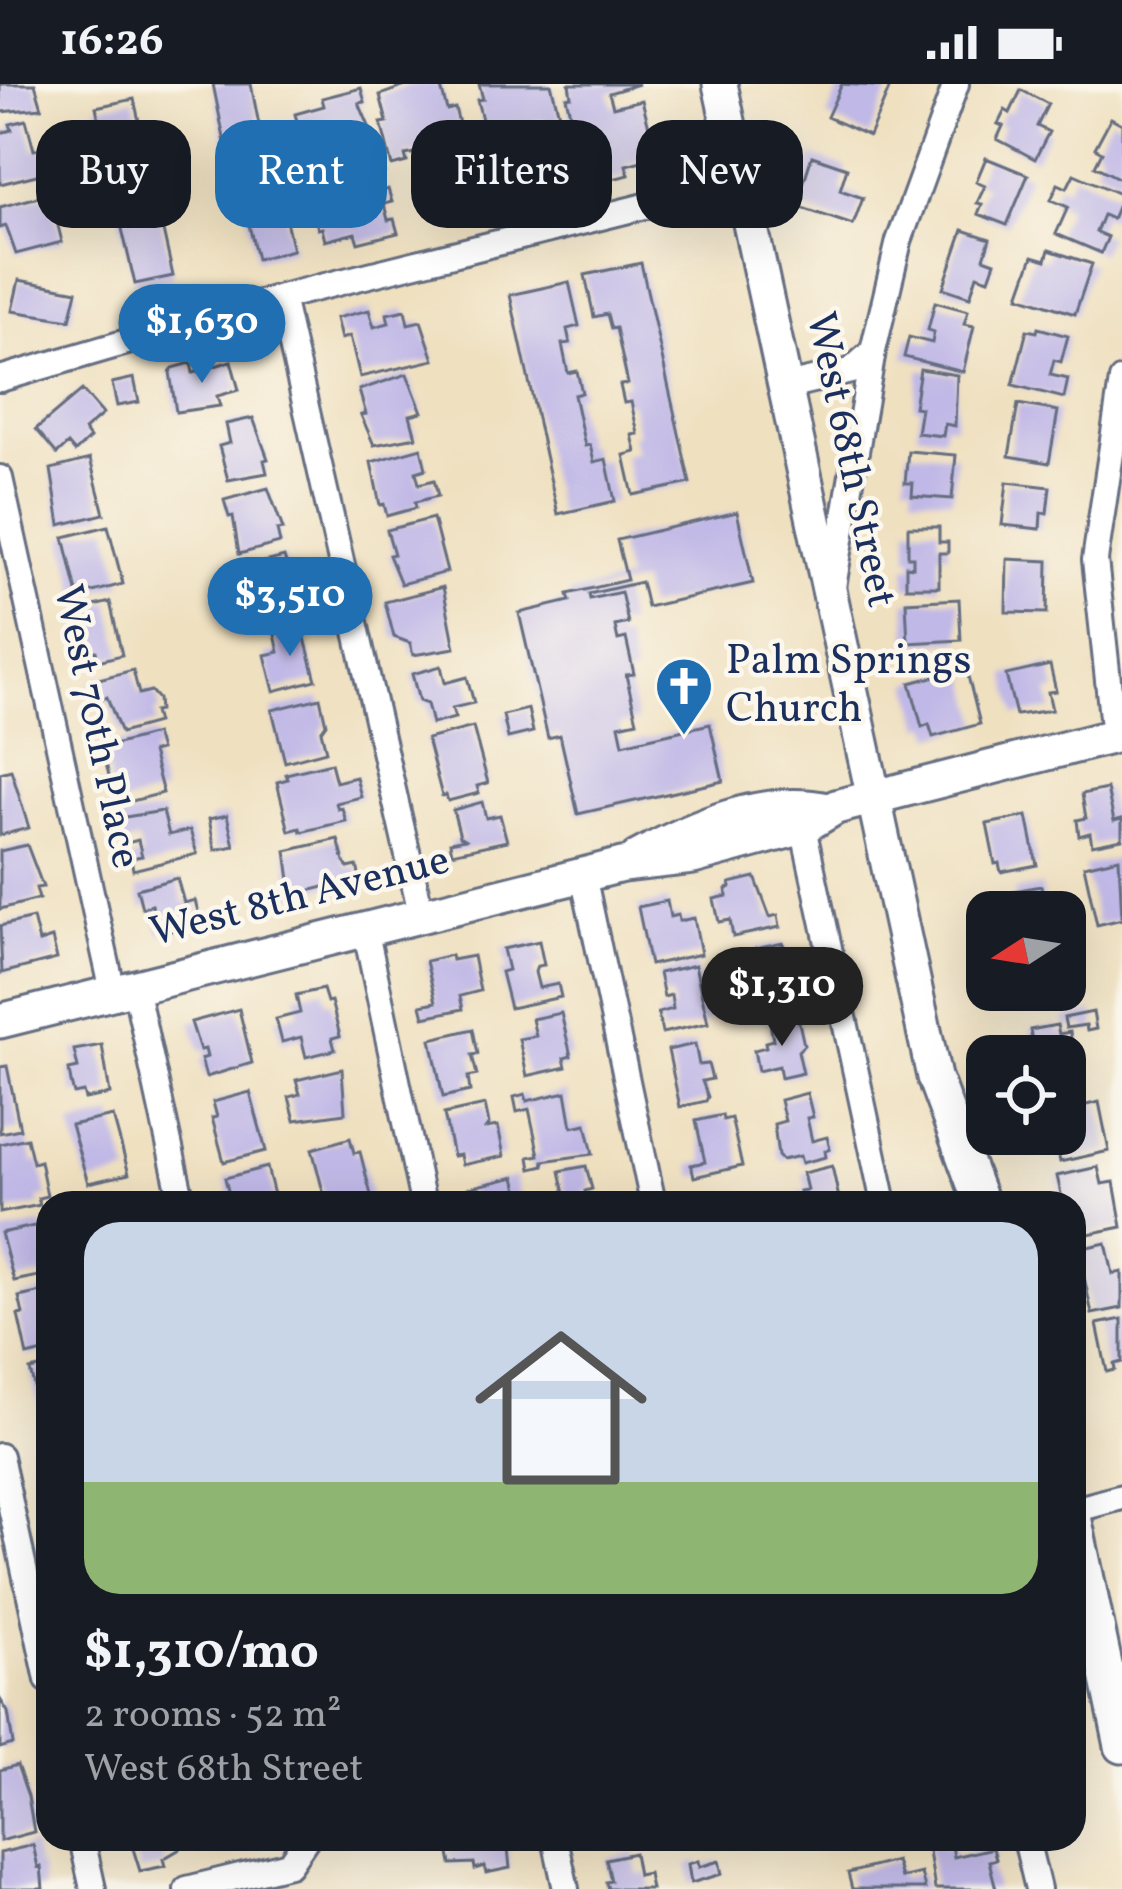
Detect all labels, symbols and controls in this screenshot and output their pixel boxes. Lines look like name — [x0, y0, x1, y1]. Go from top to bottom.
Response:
text: 16:26 — [60, 11, 164, 74]
chip: Buy — [36, 120, 191, 228]
chip: Rent — [215, 120, 387, 228]
chip: Filters — [411, 120, 612, 228]
chip: New — [636, 120, 803, 228]
pin: $1,630 — [104, 284, 300, 386]
text: $1,630 — [145, 296, 259, 350]
street label: West 68th Street — [789, 307, 909, 613]
pin: $3,510 — [192, 557, 388, 659]
text: $3,510 — [234, 569, 346, 623]
street label: West 70th Place — [36, 580, 154, 874]
place label: Palm Springs Church — [726, 633, 971, 740]
church icon: Palm Springs Church — [653, 655, 715, 737]
street label: West 8th Avenue — [144, 832, 456, 964]
north arrow — [966, 891, 1086, 1011]
map controls — [966, 891, 1086, 1155]
pin: $1,310 — [684, 947, 880, 1049]
text: $1,310 — [728, 959, 836, 1013]
button: locate — [966, 1035, 1086, 1155]
icon: home — [453, 1300, 669, 1516]
text: $1,310/mo — [84, 1618, 319, 1689]
text: 2 rooms · 52 m² — [84, 1689, 341, 1743]
text: West 68th Street — [84, 1743, 363, 1797]

